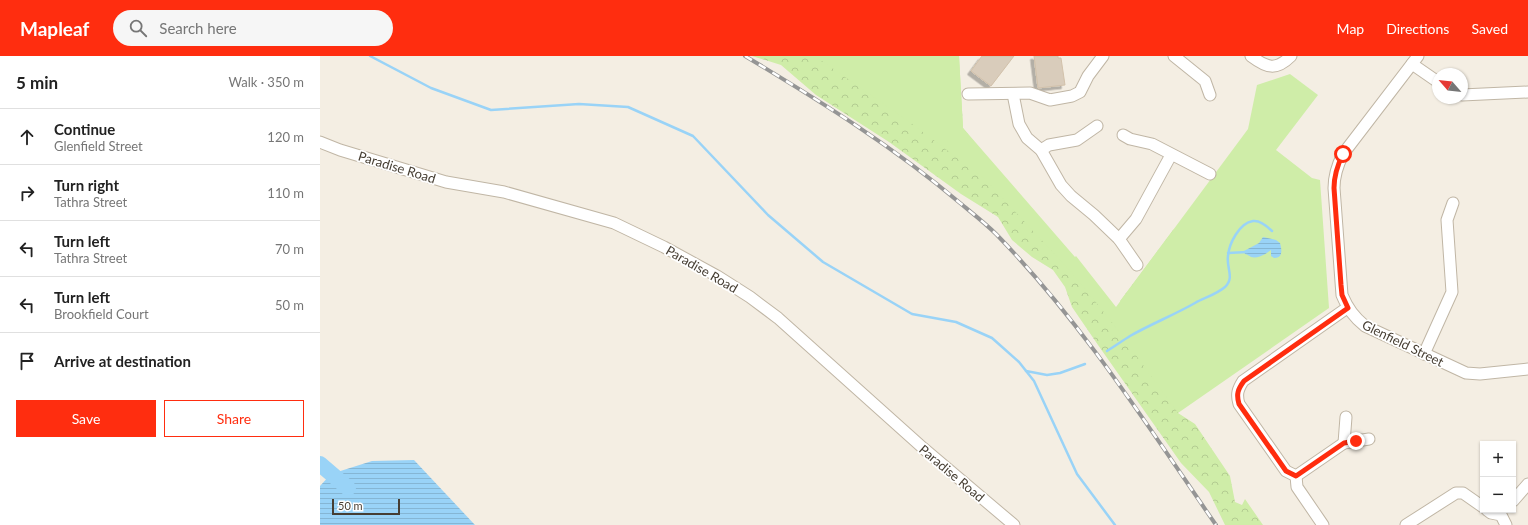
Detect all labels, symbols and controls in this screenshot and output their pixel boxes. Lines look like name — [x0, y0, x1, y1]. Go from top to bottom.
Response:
search box — [113, 10, 393, 46]
text: Mapleaf — [20, 17, 89, 40]
icon: search — [127, 17, 149, 39]
text: Search here — [159, 19, 237, 37]
text: Map — [1337, 20, 1364, 37]
text: Directions — [1386, 20, 1449, 37]
text: Saved — [1471, 20, 1508, 37]
north arrow — [1432, 68, 1468, 104]
text: 5 min — [16, 72, 58, 93]
text: Walk · 350 m — [228, 74, 304, 90]
text: Continue — [54, 120, 115, 138]
icon: ahead — [16, 126, 38, 148]
text: 120 m — [267, 129, 304, 145]
text: Glenfield Street — [54, 138, 143, 154]
route start — [1334, 145, 1352, 163]
street label: Paradise Road — [356, 148, 438, 186]
text: Turn right — [54, 176, 119, 194]
icon: right — [16, 182, 38, 204]
text: 110 m — [267, 185, 304, 201]
text: Tathra Street — [54, 194, 127, 210]
text: Turn left — [54, 232, 110, 250]
icon: left — [16, 238, 38, 260]
text: 70 m — [275, 241, 304, 257]
street label: Paradise Road — [663, 242, 741, 296]
text: Tathra Street — [54, 250, 127, 266]
text: Turn left — [54, 288, 110, 306]
icon: left — [16, 294, 38, 316]
text: 50 m — [275, 297, 304, 313]
text: Brookfield Court — [54, 306, 149, 322]
street label: Glenfield Street — [1360, 316, 1447, 370]
icon: arrive — [16, 350, 38, 372]
text: Arrive at destination — [54, 352, 191, 370]
button: Save — [16, 400, 156, 437]
button: Share — [164, 400, 304, 437]
route end — [1347, 432, 1365, 450]
street label: Paradise Road — [916, 441, 988, 505]
map controls — [1480, 441, 1516, 513]
button: + — [1480, 441, 1516, 477]
button: − — [1480, 477, 1516, 513]
scale bar — [332, 497, 400, 516]
text: 50 m — [338, 499, 363, 512]

